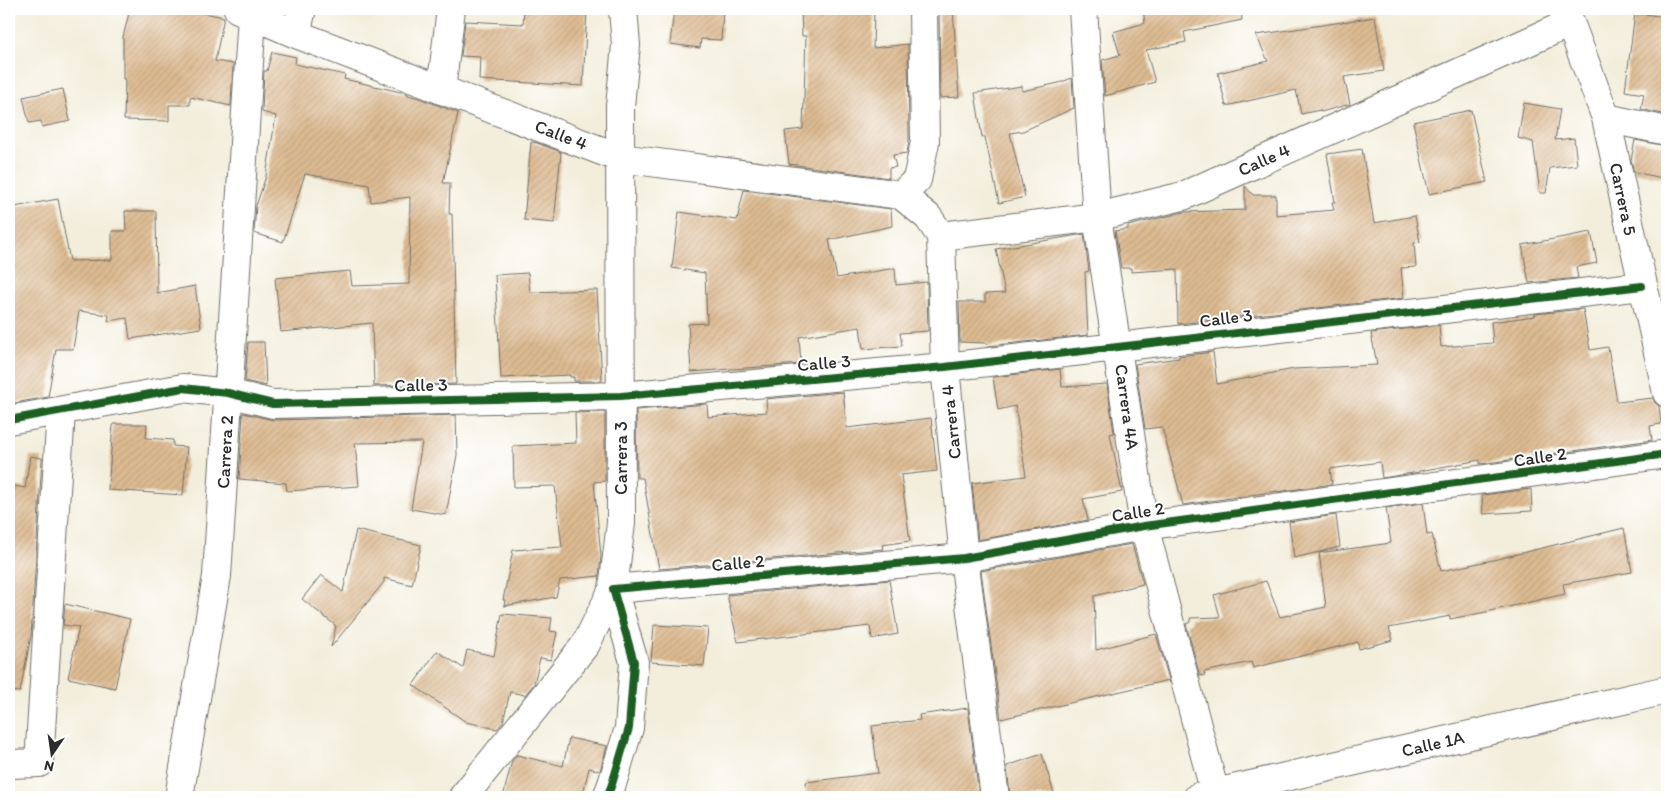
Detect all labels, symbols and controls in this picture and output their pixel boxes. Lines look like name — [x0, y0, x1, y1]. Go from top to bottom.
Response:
street label: Calle 4 — [532, 115, 591, 155]
street label: Calle 4 — [1235, 139, 1294, 181]
street label: Carrera 5 — [1605, 161, 1641, 237]
street label: Calle 3 — [1198, 304, 1254, 332]
street label: Calle 3 — [796, 350, 852, 376]
street label: Carrera 4A — [1110, 363, 1144, 452]
street label: Calle 3 — [394, 374, 448, 396]
street label: Carrera 4 — [936, 383, 966, 460]
street label: Carrera 2 — [212, 414, 238, 489]
street label: Carrera 3 — [610, 421, 632, 495]
street label: Calle 2 — [1512, 442, 1568, 472]
street label: Calle 2 — [1110, 497, 1167, 527]
street label: Calle 2 — [711, 550, 766, 576]
street label: Calle 1A — [1400, 726, 1467, 762]
north arrow — [28, 728, 78, 778]
text: N — [43, 757, 56, 776]

